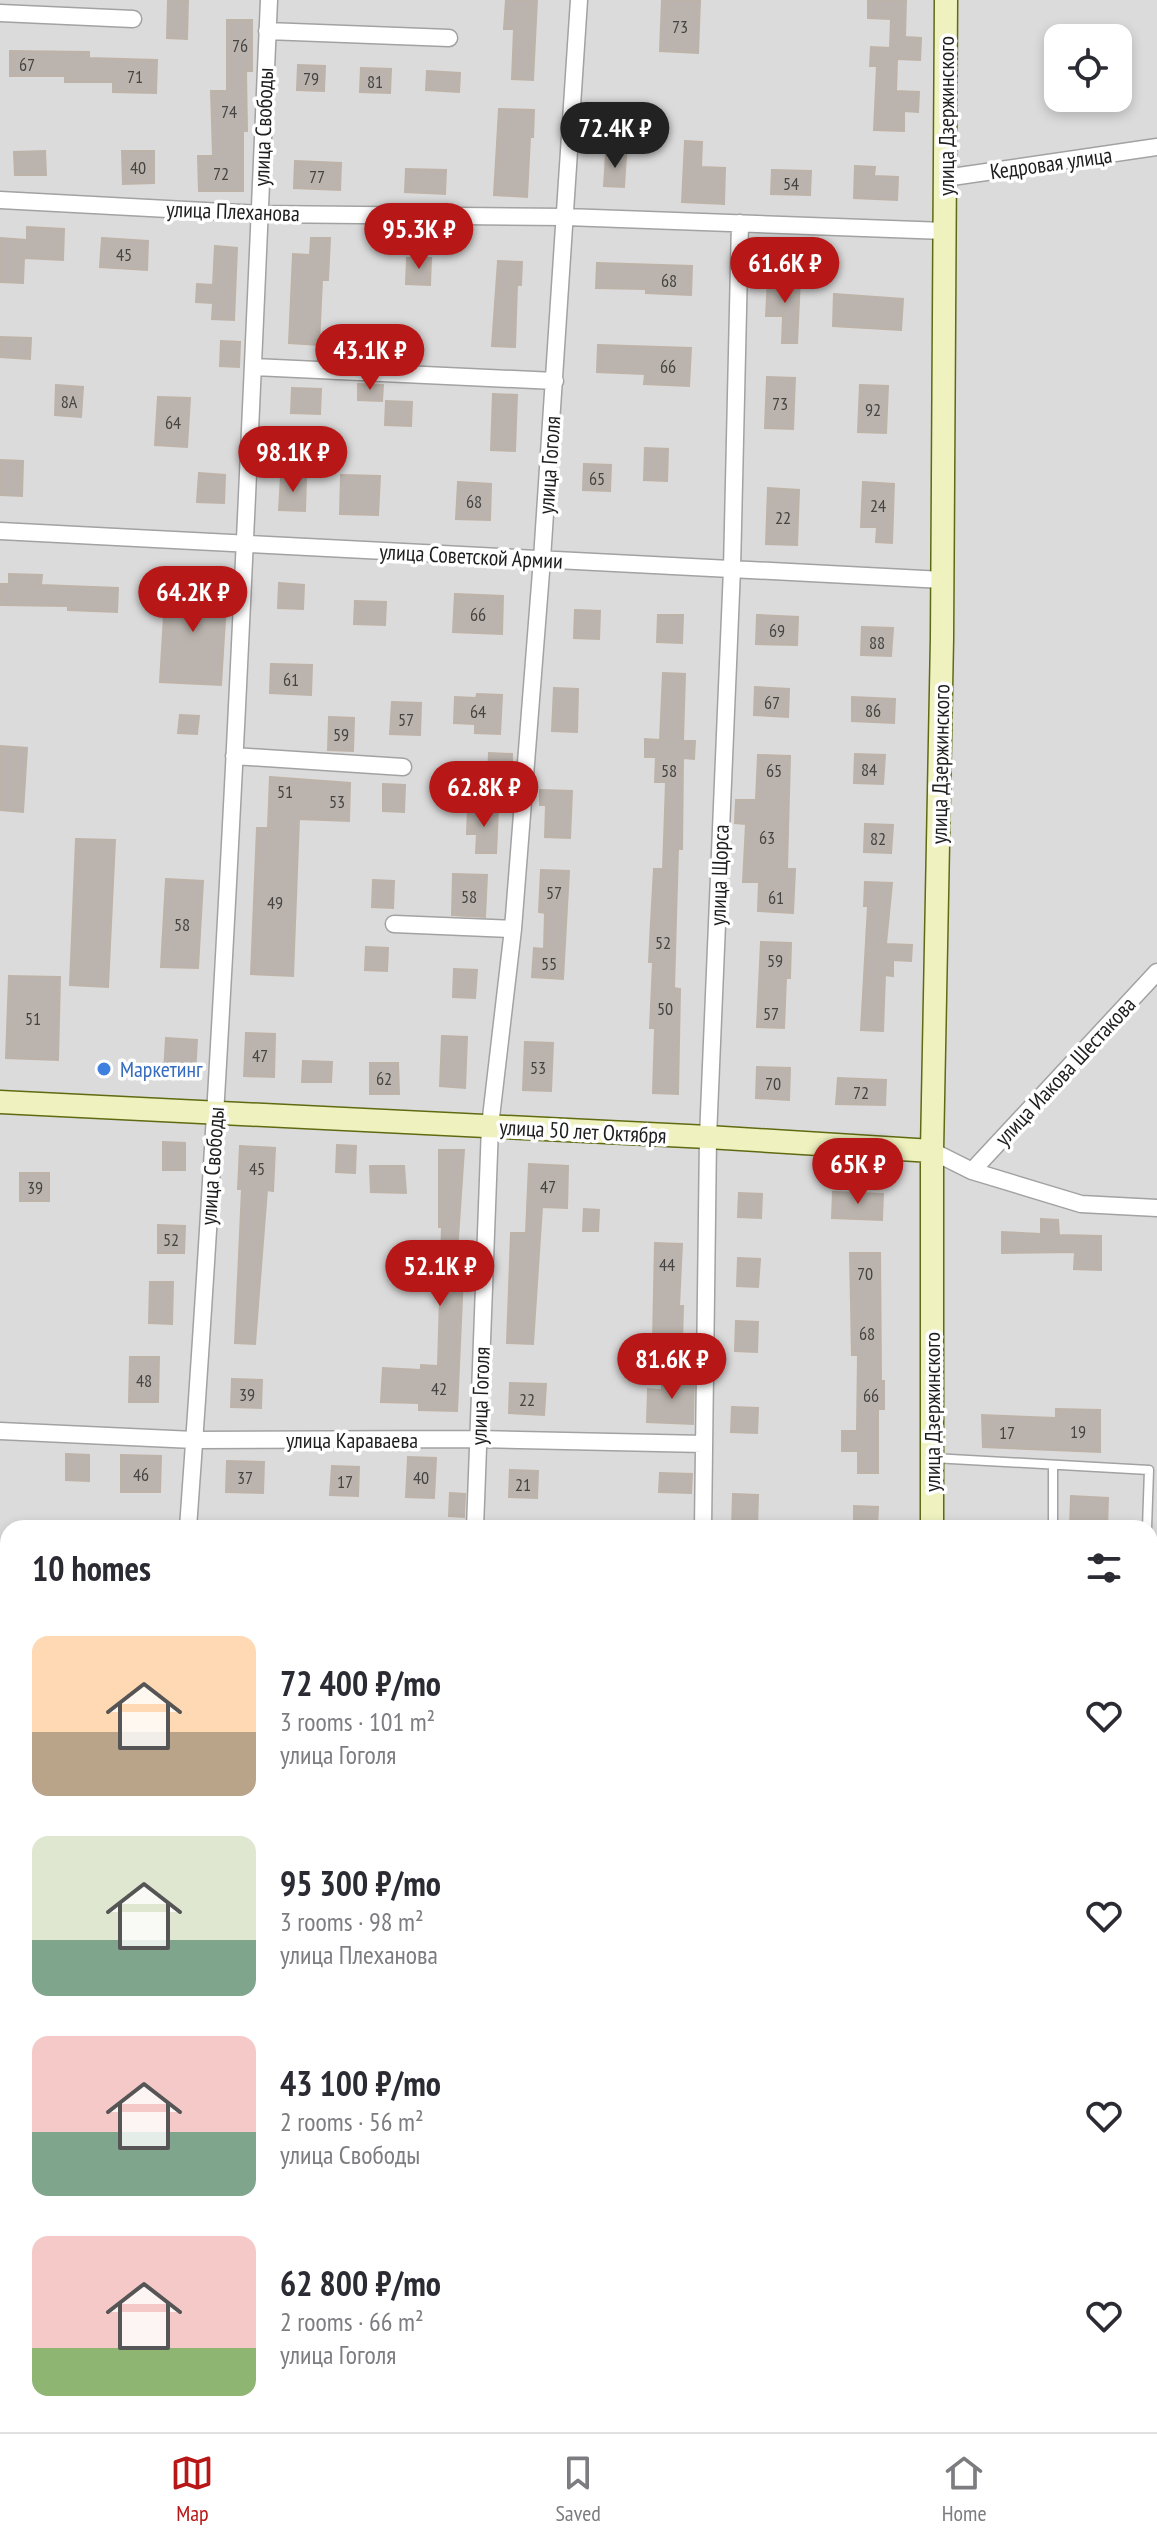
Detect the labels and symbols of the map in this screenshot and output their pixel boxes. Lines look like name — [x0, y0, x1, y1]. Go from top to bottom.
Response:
house number: 73 — [672, 15, 688, 38]
house number: 76 — [232, 34, 248, 57]
street label: улица Дзержинского — [932, 36, 960, 196]
house number: 67 — [19, 53, 35, 76]
house number: 71 — [127, 65, 143, 88]
street label: улица Свободы — [247, 67, 279, 187]
house number: 79 — [303, 67, 319, 90]
house number: 81 — [367, 70, 383, 93]
house number: 74 — [221, 100, 237, 123]
pin: 72.4K ₽ — [541, 102, 689, 170]
street label: Кедровая улица — [988, 141, 1114, 185]
house number: 40 — [130, 156, 146, 179]
house number: 72 — [213, 162, 229, 185]
house number: 77 — [309, 165, 325, 188]
house number: 54 — [783, 172, 799, 195]
street label: улица Плеханова — [166, 195, 300, 227]
pin: 95.3K ₽ — [345, 203, 493, 271]
pin: 61.6K ₽ — [711, 237, 859, 305]
house number: 45 — [116, 243, 132, 266]
house number: 68 — [661, 269, 677, 292]
pin: 43.1K ₽ — [296, 324, 444, 392]
house number: 66 — [660, 355, 676, 378]
house number: 8А — [61, 390, 78, 413]
house number: 73 — [772, 392, 788, 415]
house number: 92 — [865, 398, 881, 421]
house number: 64 — [165, 411, 181, 434]
street label: улица Гоголя — [532, 415, 566, 515]
pin: 98.1K ₽ — [219, 426, 367, 494]
house number: 65 — [589, 467, 605, 490]
house number: 68 — [466, 490, 482, 513]
house number: 24 — [870, 494, 886, 517]
house number: 22 — [775, 506, 791, 529]
street label: улица Советской Армии — [379, 537, 563, 575]
pin: 64.2K ₽ — [119, 566, 267, 634]
house number: 66 — [470, 603, 486, 626]
house number: 69 — [769, 619, 785, 642]
house number: 88 — [869, 631, 885, 654]
house number: 61 — [283, 668, 299, 691]
street label: улица Дзержинского — [925, 684, 955, 844]
house number: 67 — [764, 691, 780, 714]
house number: 86 — [865, 699, 881, 722]
house number: 64 — [470, 700, 486, 723]
house number: 57 — [398, 708, 414, 731]
house number: 59 — [333, 723, 349, 746]
house number: 84 — [861, 758, 877, 781]
house number: 58 — [661, 759, 677, 782]
house number: 65 — [766, 759, 782, 782]
pin: 62.8K ₽ — [410, 761, 558, 829]
house number: 51 — [277, 780, 293, 803]
house number: 53 — [329, 790, 345, 813]
street label: улица Щорса — [703, 824, 735, 926]
house number: 63 — [759, 826, 775, 849]
house number: 82 — [870, 827, 886, 850]
house number: 57 — [546, 881, 562, 904]
house number: 58 — [461, 885, 477, 908]
house number: 61 — [768, 886, 784, 909]
house number: 49 — [267, 891, 283, 914]
house number: 58 — [174, 913, 190, 936]
house number: 52 — [655, 931, 671, 954]
house number: 59 — [767, 949, 783, 972]
house number: 55 — [541, 952, 557, 975]
street label: улица Иакова Шестакова — [989, 991, 1141, 1151]
house number: 50 — [657, 997, 673, 1020]
house number: 57 — [763, 1002, 779, 1025]
house number: 51 — [25, 1007, 41, 1030]
house number: 47 — [252, 1044, 268, 1067]
place label: Маркетинг — [120, 1055, 203, 1083]
house number: 53 — [530, 1056, 546, 1079]
marker: Маркетинг — [95, 1060, 113, 1078]
house number: 62 — [376, 1067, 392, 1090]
house number: 70 — [765, 1072, 781, 1095]
house number: 72 — [853, 1081, 869, 1104]
street label: улица Свободы — [194, 1106, 230, 1226]
street label: улица 50 лет Октября — [499, 1113, 667, 1149]
pin: 65K ₽ — [802, 1138, 914, 1206]
house number: 45 — [249, 1157, 265, 1180]
house number: 47 — [540, 1175, 556, 1198]
house number: 39 — [27, 1176, 43, 1199]
house number: 52 — [163, 1228, 179, 1251]
pin: 52.1K ₽ — [366, 1240, 514, 1308]
house number: 44 — [659, 1253, 675, 1276]
house number: 70 — [857, 1262, 873, 1285]
house number: 68 — [859, 1322, 875, 1345]
street label: улица Дзержинского — [918, 1332, 946, 1492]
pin: 81.6K ₽ — [598, 1333, 746, 1401]
street label: улица Гоголя — [464, 1346, 496, 1446]
house number: 48 — [136, 1369, 152, 1392]
house number: 42 — [431, 1377, 447, 1400]
house number: 39 — [239, 1383, 255, 1406]
house number: 66 — [863, 1384, 879, 1407]
house number: 22 — [519, 1388, 535, 1411]
house number: 19 — [1070, 1420, 1086, 1443]
house number: 17 — [999, 1421, 1015, 1444]
street label: улица Караваева — [286, 1426, 418, 1454]
house number: 46 — [133, 1463, 149, 1486]
house number: 37 — [237, 1466, 253, 1489]
house number: 40 — [413, 1466, 429, 1489]
house number: 17 — [337, 1470, 353, 1493]
house number: 21 — [515, 1473, 531, 1496]

